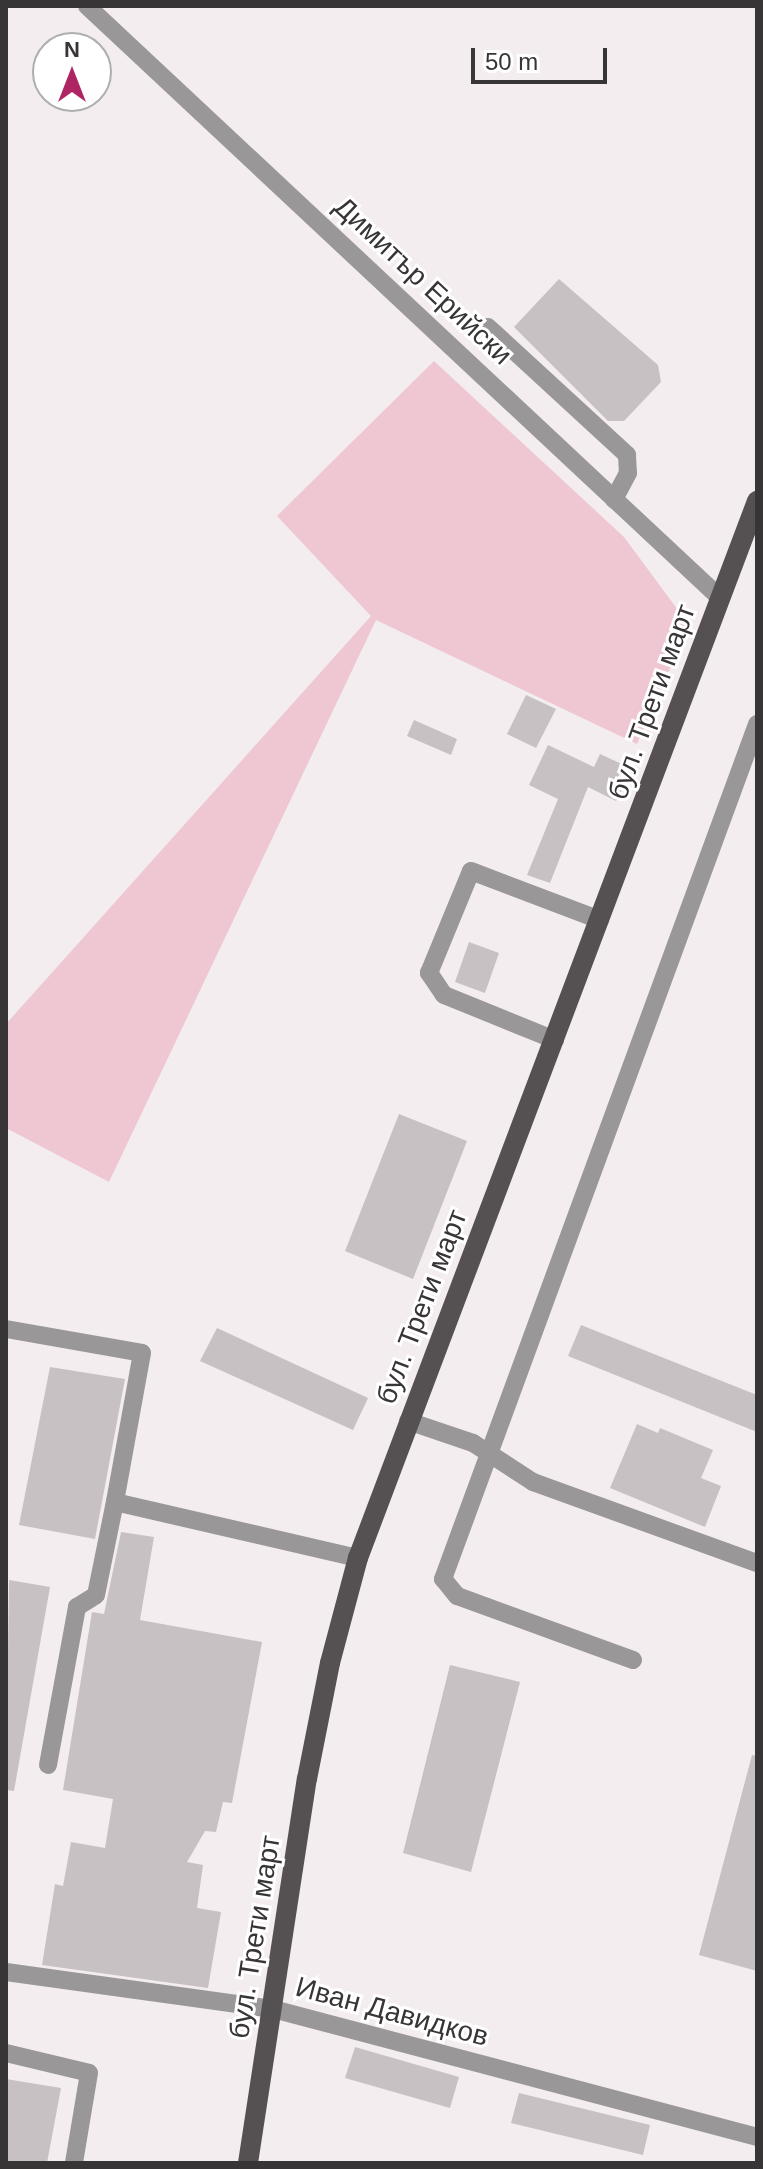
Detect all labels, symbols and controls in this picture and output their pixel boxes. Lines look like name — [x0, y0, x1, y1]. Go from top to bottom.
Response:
north arrow — [32, 32, 112, 112]
scale bar — [475, 32, 611, 82]
text: N — [64, 37, 80, 62]
text: 50 m — [485, 48, 538, 75]
street label: Димитър Ерийски — [327, 190, 519, 372]
street label: бул. Трети март — [601, 600, 703, 804]
street label: бул. Трети март — [370, 1205, 474, 1409]
street label: бул. Трети март — [222, 1833, 288, 2041]
street label: Иван Давидков — [292, 1970, 492, 2054]

